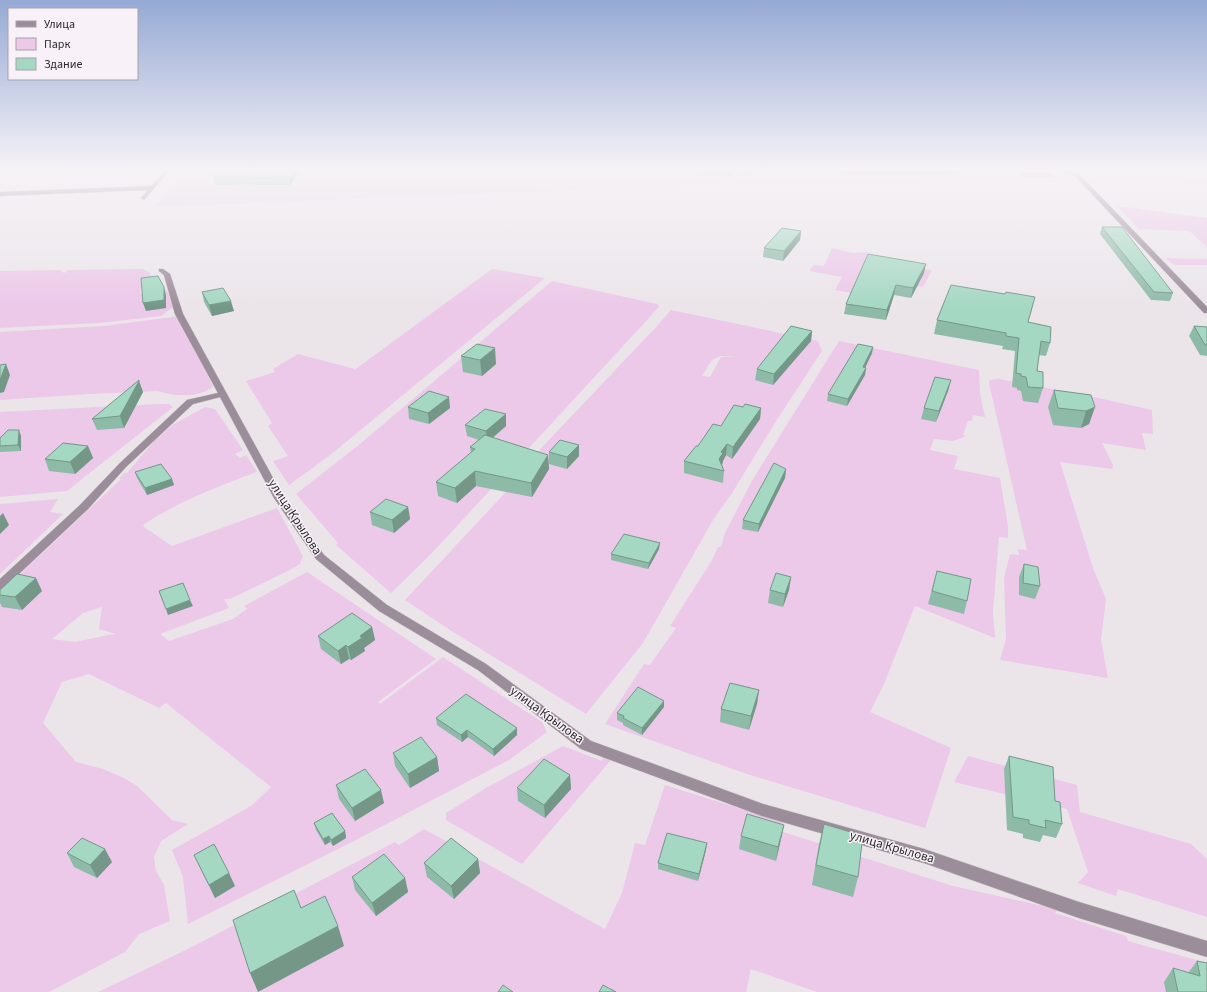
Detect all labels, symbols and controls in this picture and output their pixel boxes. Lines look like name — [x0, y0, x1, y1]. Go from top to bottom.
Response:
legend — [8, 8, 138, 80]
text: Улица — [44, 16, 75, 33]
text: Парк — [44, 36, 70, 53]
text: Здание — [44, 56, 83, 73]
street label: улица Крылова — [264, 475, 326, 559]
street label: улица Крылова — [506, 682, 588, 748]
street label: улица Крылова — [848, 826, 936, 868]

